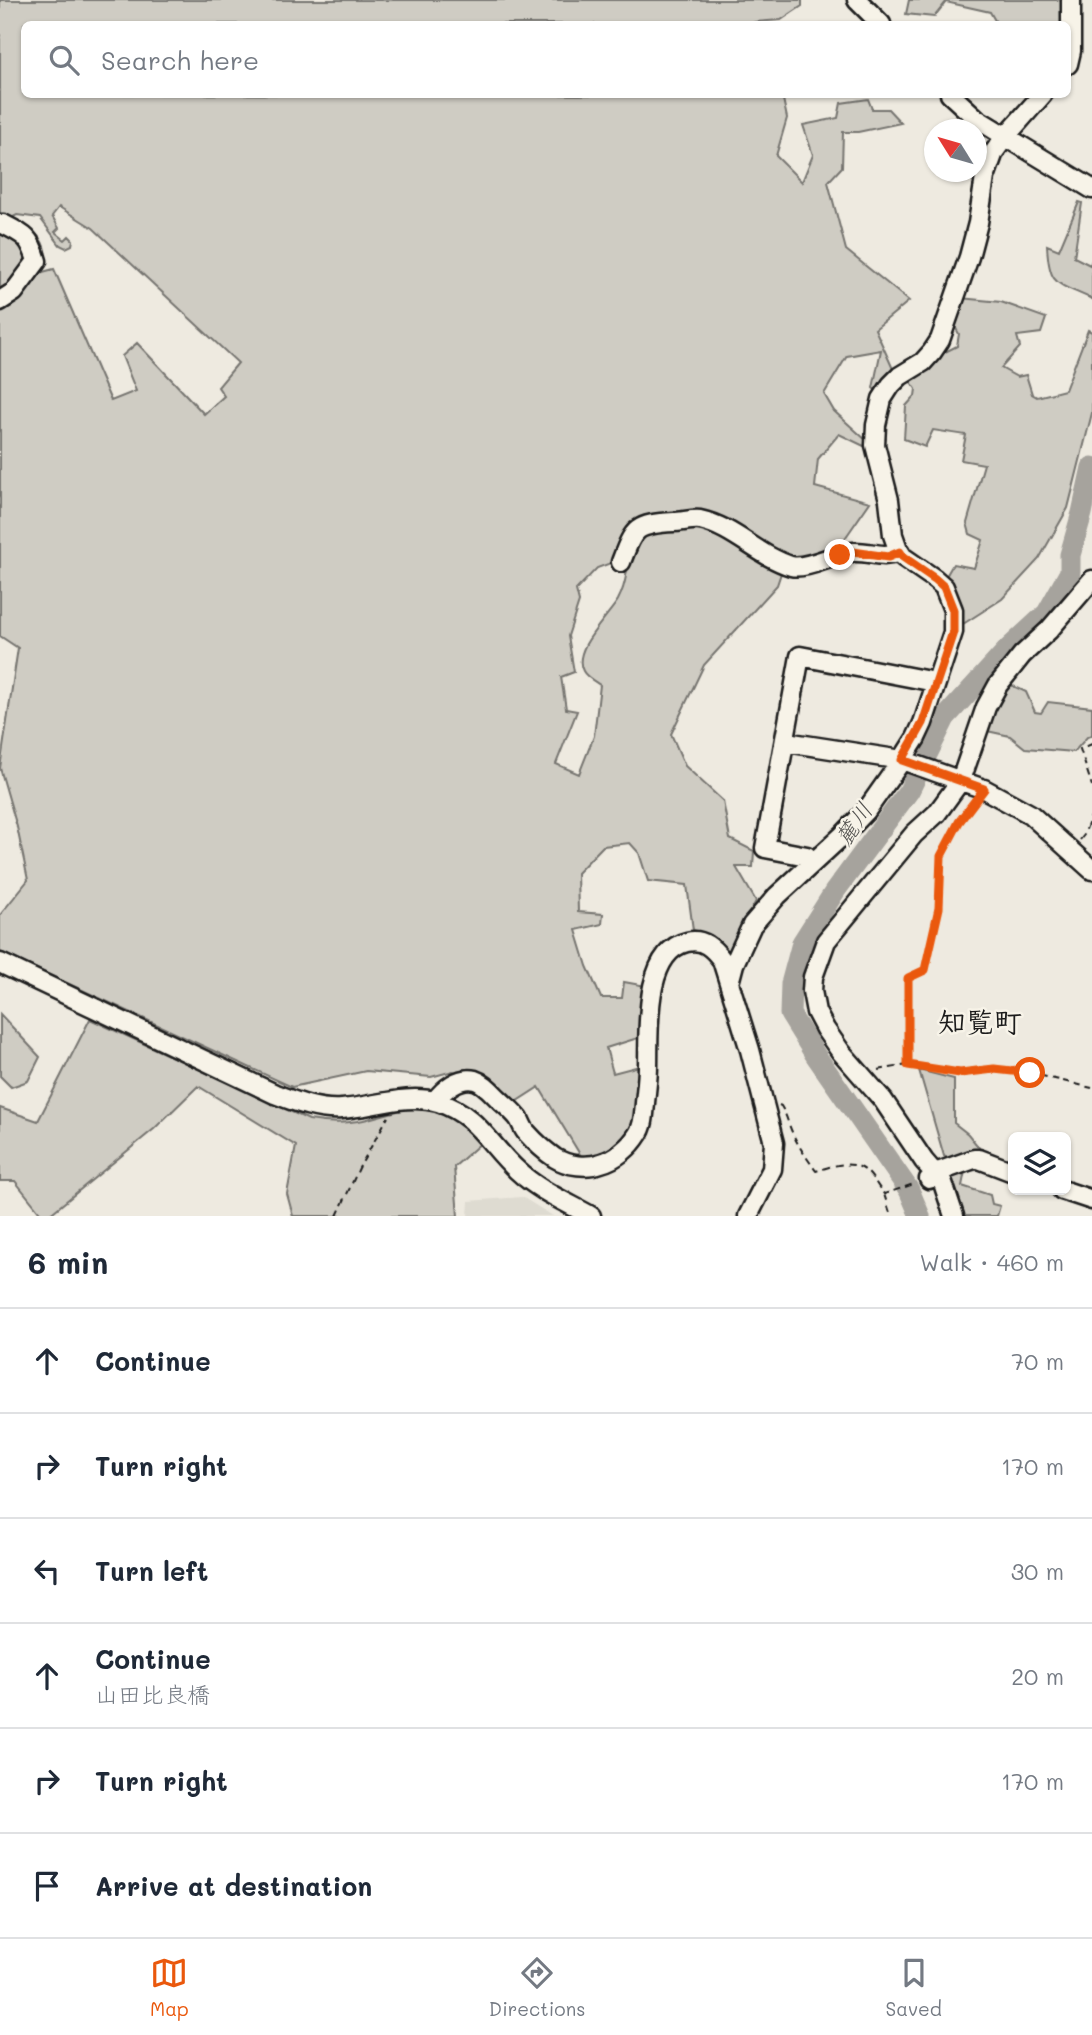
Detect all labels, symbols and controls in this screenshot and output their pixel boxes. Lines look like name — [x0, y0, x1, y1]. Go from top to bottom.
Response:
search box — [21, 21, 1071, 98]
icon: search — [45, 41, 83, 79]
text: Search here — [101, 43, 259, 77]
north arrow — [924, 119, 987, 182]
route end — [824, 539, 855, 570]
water label: 麓川 — [828, 796, 879, 851]
district label: 知覧町 — [938, 1003, 1022, 1039]
route start — [1014, 1057, 1045, 1088]
map controls — [1008, 1132, 1071, 1195]
button: layers — [1008, 1132, 1071, 1195]
text: 6 min — [28, 1242, 108, 1282]
text: Walk · 460 m — [919, 1247, 1064, 1277]
icon: ahead — [28, 1342, 66, 1380]
text: Continue — [95, 1344, 211, 1378]
text: 70 m — [1011, 1346, 1064, 1376]
icon: right — [28, 1447, 66, 1485]
text: Turn right — [95, 1449, 228, 1483]
text: 170 m — [1001, 1451, 1064, 1481]
icon: left — [28, 1552, 66, 1590]
text: Turn left — [95, 1554, 208, 1588]
text: 30 m — [1011, 1556, 1064, 1586]
text: Continue — [95, 1642, 211, 1676]
icon: ahead — [28, 1657, 66, 1695]
text: 20 m — [1011, 1661, 1064, 1691]
text: 山田比良橋 — [95, 1679, 210, 1709]
icon: right — [28, 1762, 66, 1800]
text: Turn right — [95, 1764, 228, 1798]
text: 170 m — [1001, 1766, 1064, 1796]
icon: arrive — [28, 1867, 66, 1905]
text: Arrive at destination — [95, 1869, 372, 1903]
tab: Map — [150, 1954, 189, 2021]
tab: Directions — [489, 1954, 585, 2021]
tab: Saved — [886, 1954, 942, 2021]

